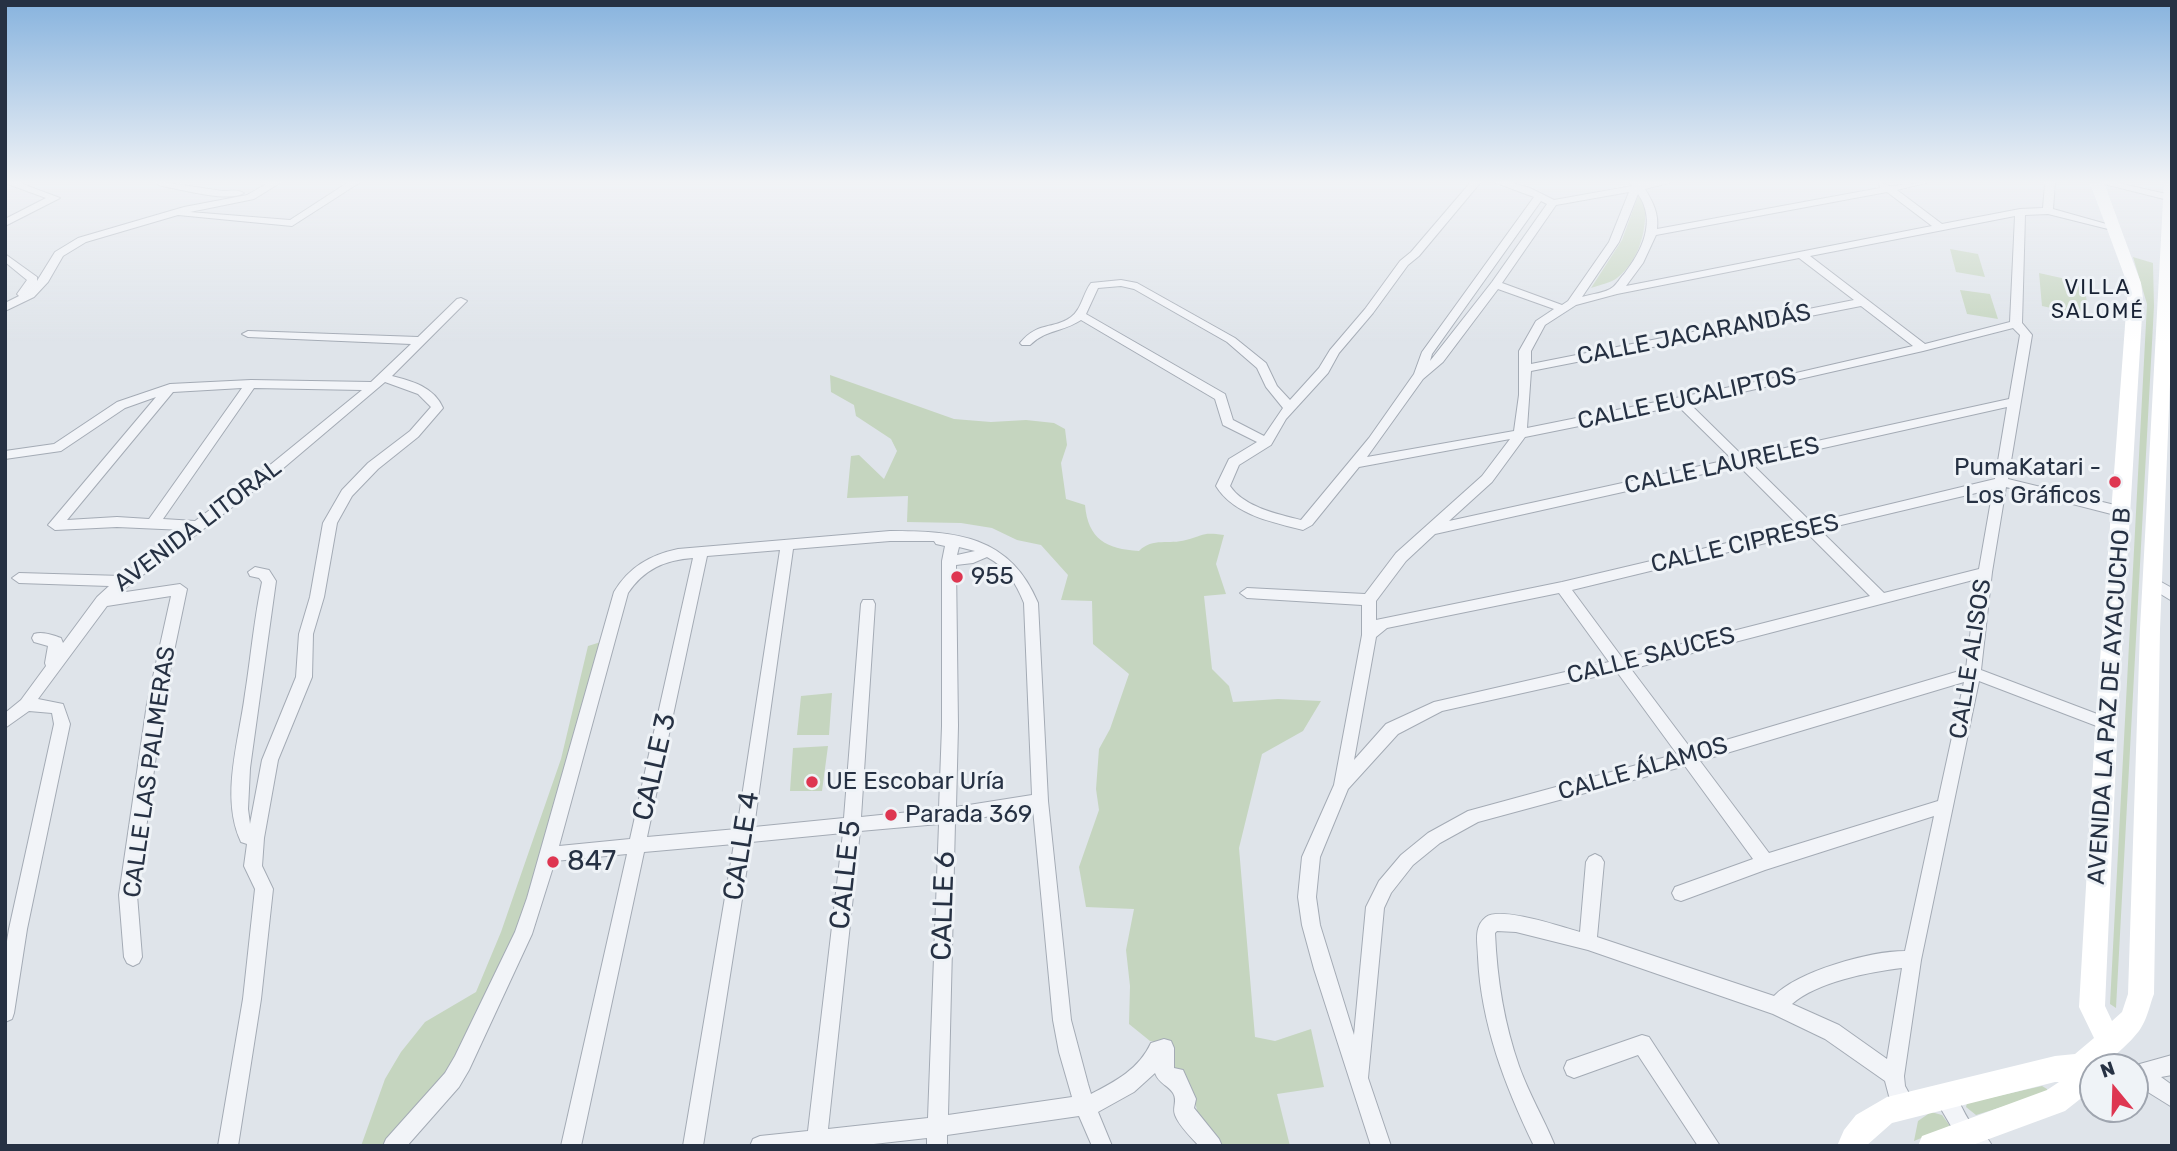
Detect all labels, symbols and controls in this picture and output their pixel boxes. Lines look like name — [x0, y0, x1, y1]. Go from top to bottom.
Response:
district label: VILLA SALOMÉ — [2052, 275, 2144, 325]
street label: CALLE JACARANDÁS — [1575, 298, 1813, 372]
street label: CALLE EUCALIPTOS — [1575, 362, 1799, 436]
street label: CALLE LAURELES — [1622, 431, 1822, 501]
street label: AVENIDA LITORAL — [109, 454, 287, 598]
place label: PumaKatari - Los Gráficos — [1954, 454, 2101, 510]
marker: PumaKatari - Los Gráficos — [2107, 474, 2123, 490]
street label: AVENIDA LA PAZ DE AYACUCHO B — [2082, 507, 2138, 885]
street label: CALLE CIPRESES — [1648, 508, 1842, 580]
place label: 955 — [971, 563, 1014, 591]
marker: 955 — [949, 569, 965, 585]
street label: CALLE ALISOS — [1944, 577, 1998, 741]
street label: CALLE SAUCES — [1564, 621, 1738, 691]
street label: CALLE LAS PALMERAS — [118, 644, 182, 900]
street label: CALLE 3 — [626, 710, 684, 824]
street label: CALLE ÁLAMOS — [1555, 731, 1731, 807]
place label: UE Escobar Uría — [826, 768, 1005, 796]
marker: UE Escobar Uría — [804, 774, 820, 790]
street label: CALLE 4 — [717, 789, 767, 903]
place label: Parada 369 — [905, 801, 1032, 829]
marker: Parada 369 — [883, 807, 899, 823]
street label: CALLE 5 — [824, 819, 868, 931]
place label: 847 — [567, 845, 616, 879]
street label: CALLE 6 — [925, 851, 963, 961]
marker: 847 — [545, 854, 561, 870]
north arrow — [2079, 1053, 2149, 1123]
text: N — [2097, 1056, 2118, 1083]

